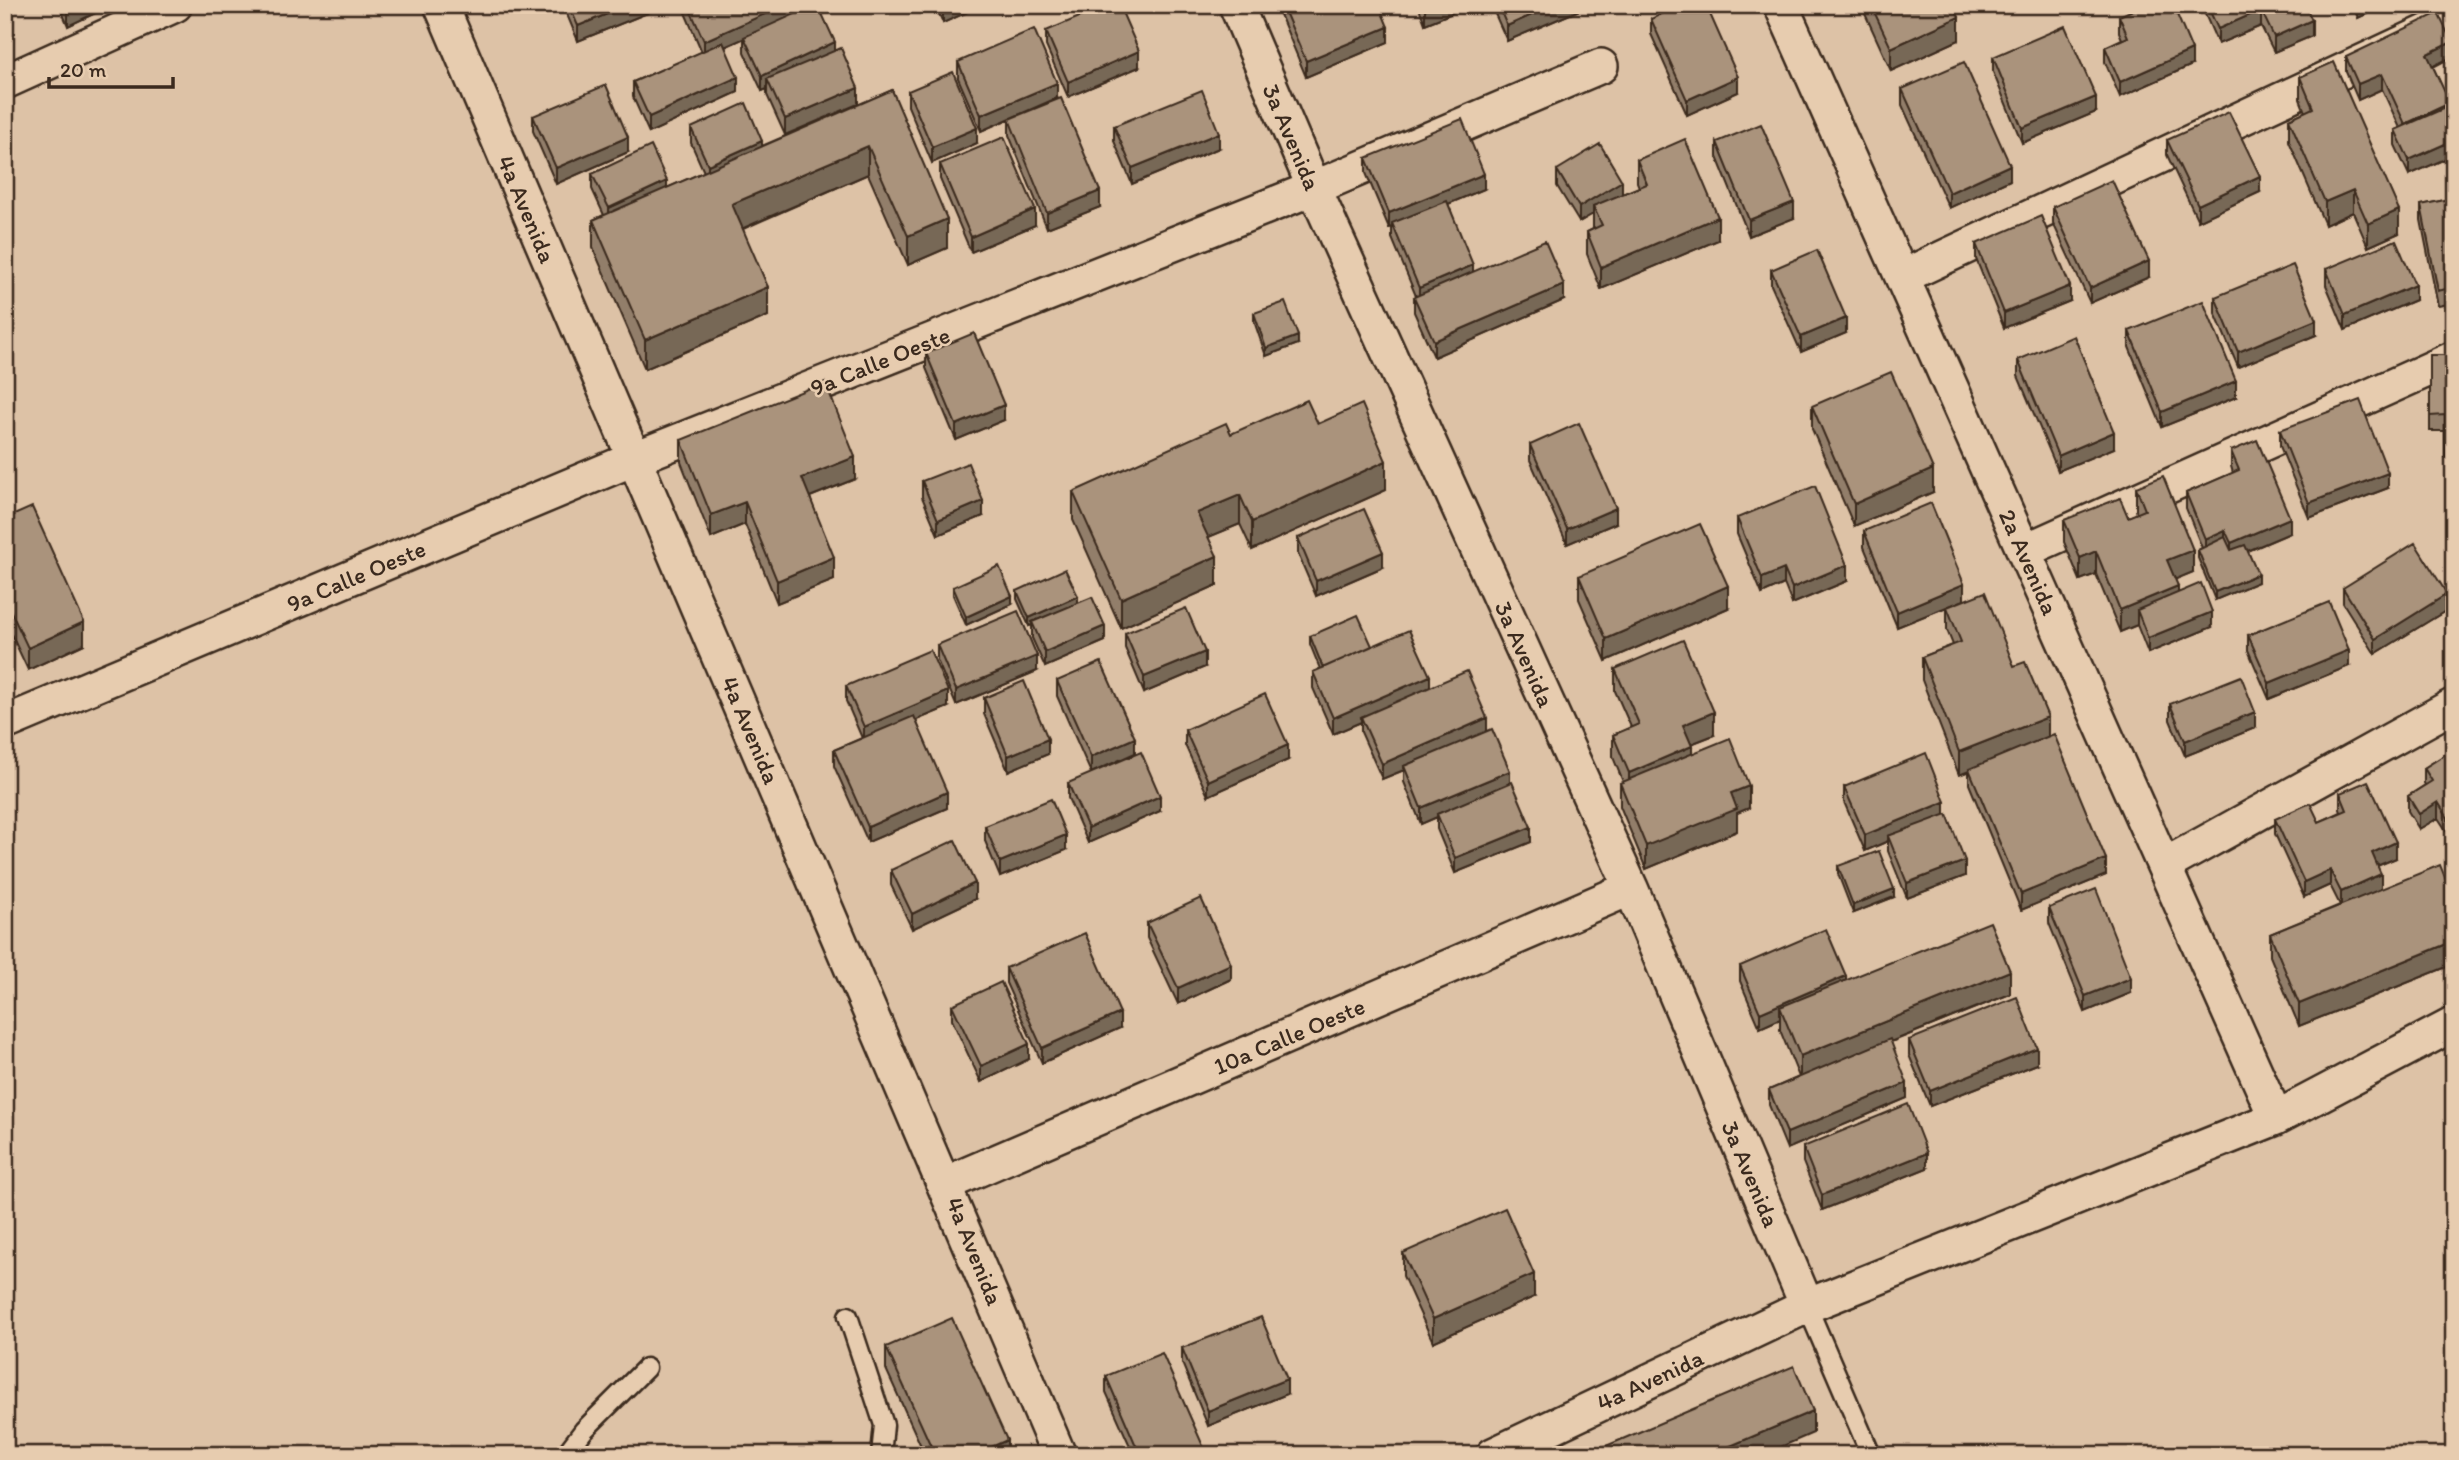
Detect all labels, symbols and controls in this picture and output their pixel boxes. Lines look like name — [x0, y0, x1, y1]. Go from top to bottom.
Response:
scale bar — [49, 46, 173, 90]
text: 20 m — [60, 57, 107, 82]
street label: 3a Avenida — [1257, 79, 1328, 195]
street label: 4a Avenida — [491, 151, 563, 268]
street label: 9a Calle Oeste — [806, 320, 954, 402]
street label: 2a Avenida — [1993, 505, 2065, 620]
street label: 9a Calle Oeste — [282, 534, 430, 618]
street label: 3a Avenida — [1489, 597, 1561, 712]
street label: 4a Avenida — [715, 672, 787, 789]
street label: 10a Calle Oeste — [1209, 991, 1369, 1081]
street label: 3a Avenida — [1716, 1116, 1787, 1232]
street label: 4a Avenida — [940, 1193, 1010, 1310]
street label: 4a Avenida — [1592, 1342, 1708, 1417]

